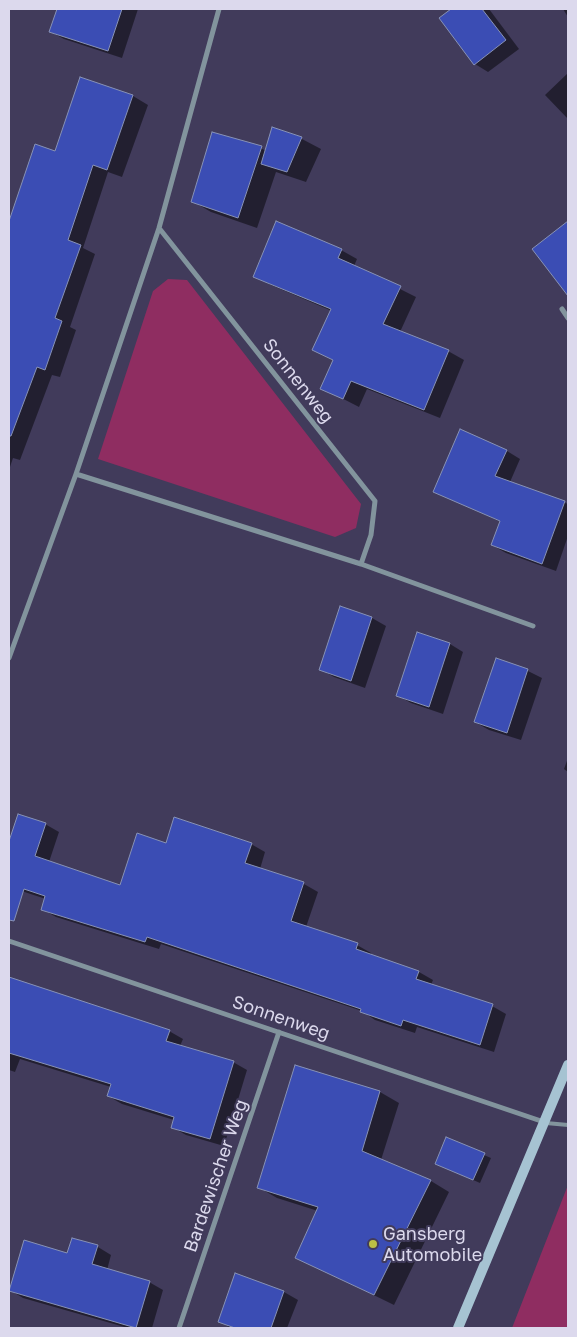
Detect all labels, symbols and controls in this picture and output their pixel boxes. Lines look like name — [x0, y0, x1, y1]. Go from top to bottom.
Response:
street label: Sonnenweg — [258, 334, 338, 428]
street label: Sonnenweg — [229, 991, 333, 1045]
street label: Bardewischer Weg — [180, 1097, 252, 1255]
place label: Gansberg Automobile — [383, 1223, 482, 1266]
marker: Gansberg Automobile — [367, 1238, 379, 1250]

